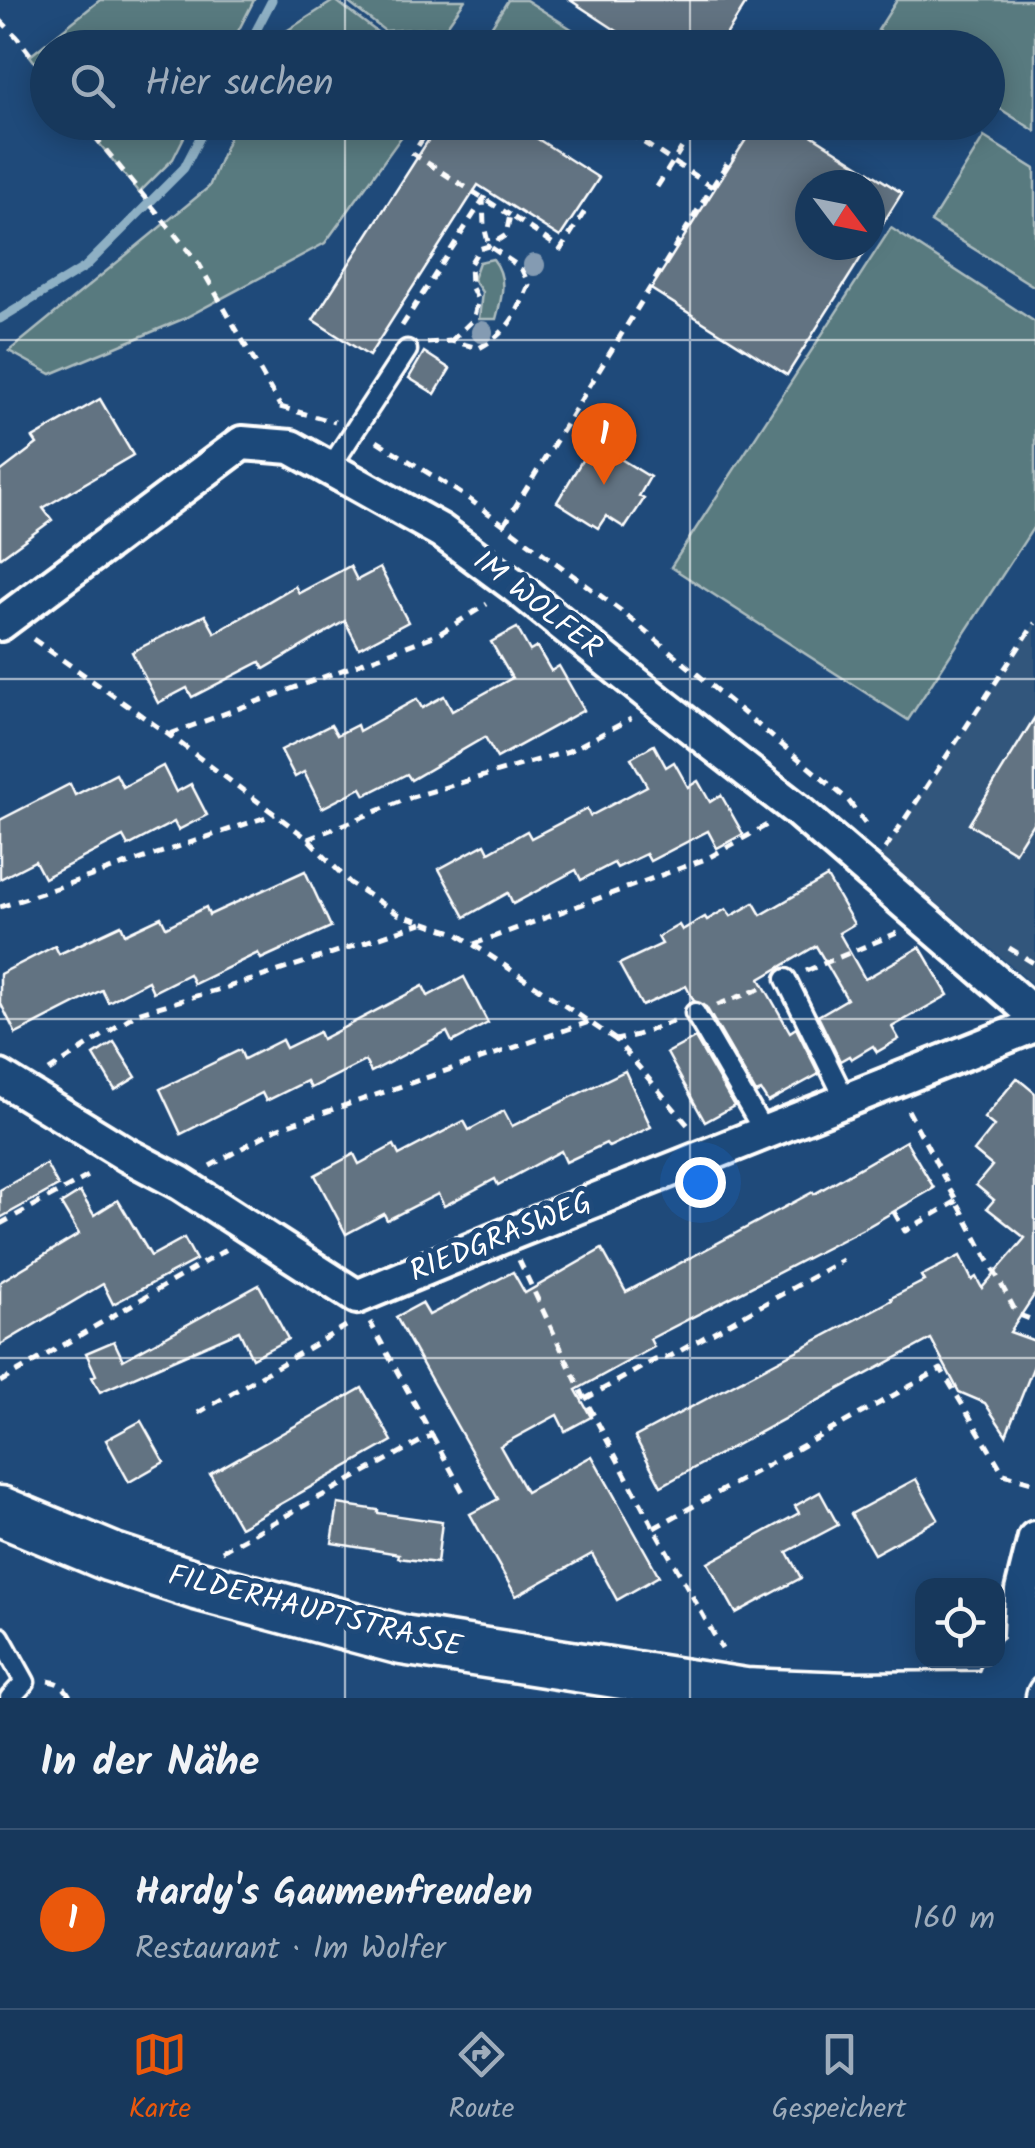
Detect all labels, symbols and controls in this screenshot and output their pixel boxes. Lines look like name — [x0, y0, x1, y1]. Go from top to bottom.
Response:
search box — [30, 30, 1005, 140]
text: Hier suchen — [145, 55, 334, 115]
icon: search — [65, 58, 120, 113]
north arrow — [795, 170, 885, 260]
pin: 1 — [572, 402, 636, 485]
street label: IM WOLFER — [462, 539, 612, 671]
your location — [675, 1157, 726, 1208]
street label: RIEDGRASWEG — [402, 1180, 600, 1296]
street label: FILDERHAUPTSTRASSE — [163, 1552, 469, 1672]
map controls — [915, 1578, 1005, 1668]
button: locate — [915, 1578, 1005, 1668]
text: In der Nähe — [40, 1730, 259, 1797]
text: Hardy's Gaumenfreuden — [135, 1864, 532, 1924]
text: 1 — [68, 1894, 77, 1945]
text: 160 m — [913, 1894, 995, 1945]
text: Restaurant · Im Wolfer — [135, 1924, 445, 1975]
tab: Karte — [129, 2027, 191, 2132]
tab: Route — [448, 2027, 514, 2132]
tab: Gespeichert — [772, 2027, 906, 2132]

